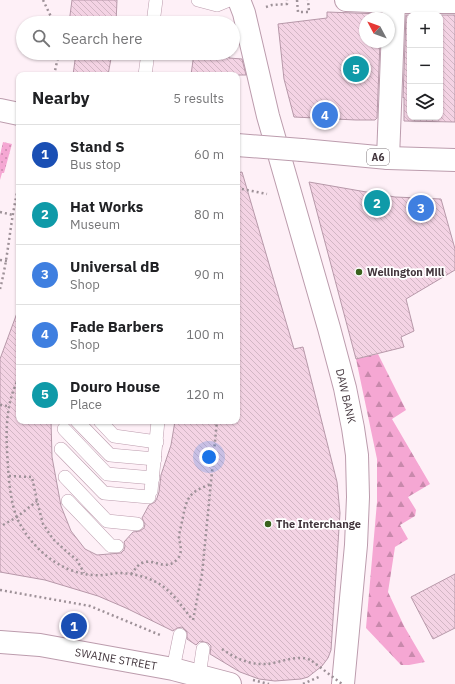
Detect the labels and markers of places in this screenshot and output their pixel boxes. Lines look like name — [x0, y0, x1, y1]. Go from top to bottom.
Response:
pin: 5 — [343, 54, 369, 84]
pin: 4 — [312, 100, 338, 130]
pin: 2 — [364, 188, 390, 218]
pin: 3 — [408, 193, 434, 223]
place label: Wellington Mill — [367, 265, 445, 279]
marker: Wellington Mill — [354, 267, 364, 277]
place label: The Interchange — [276, 517, 361, 531]
marker: The Interchange — [263, 519, 273, 529]
pin: 1 — [61, 611, 87, 641]

